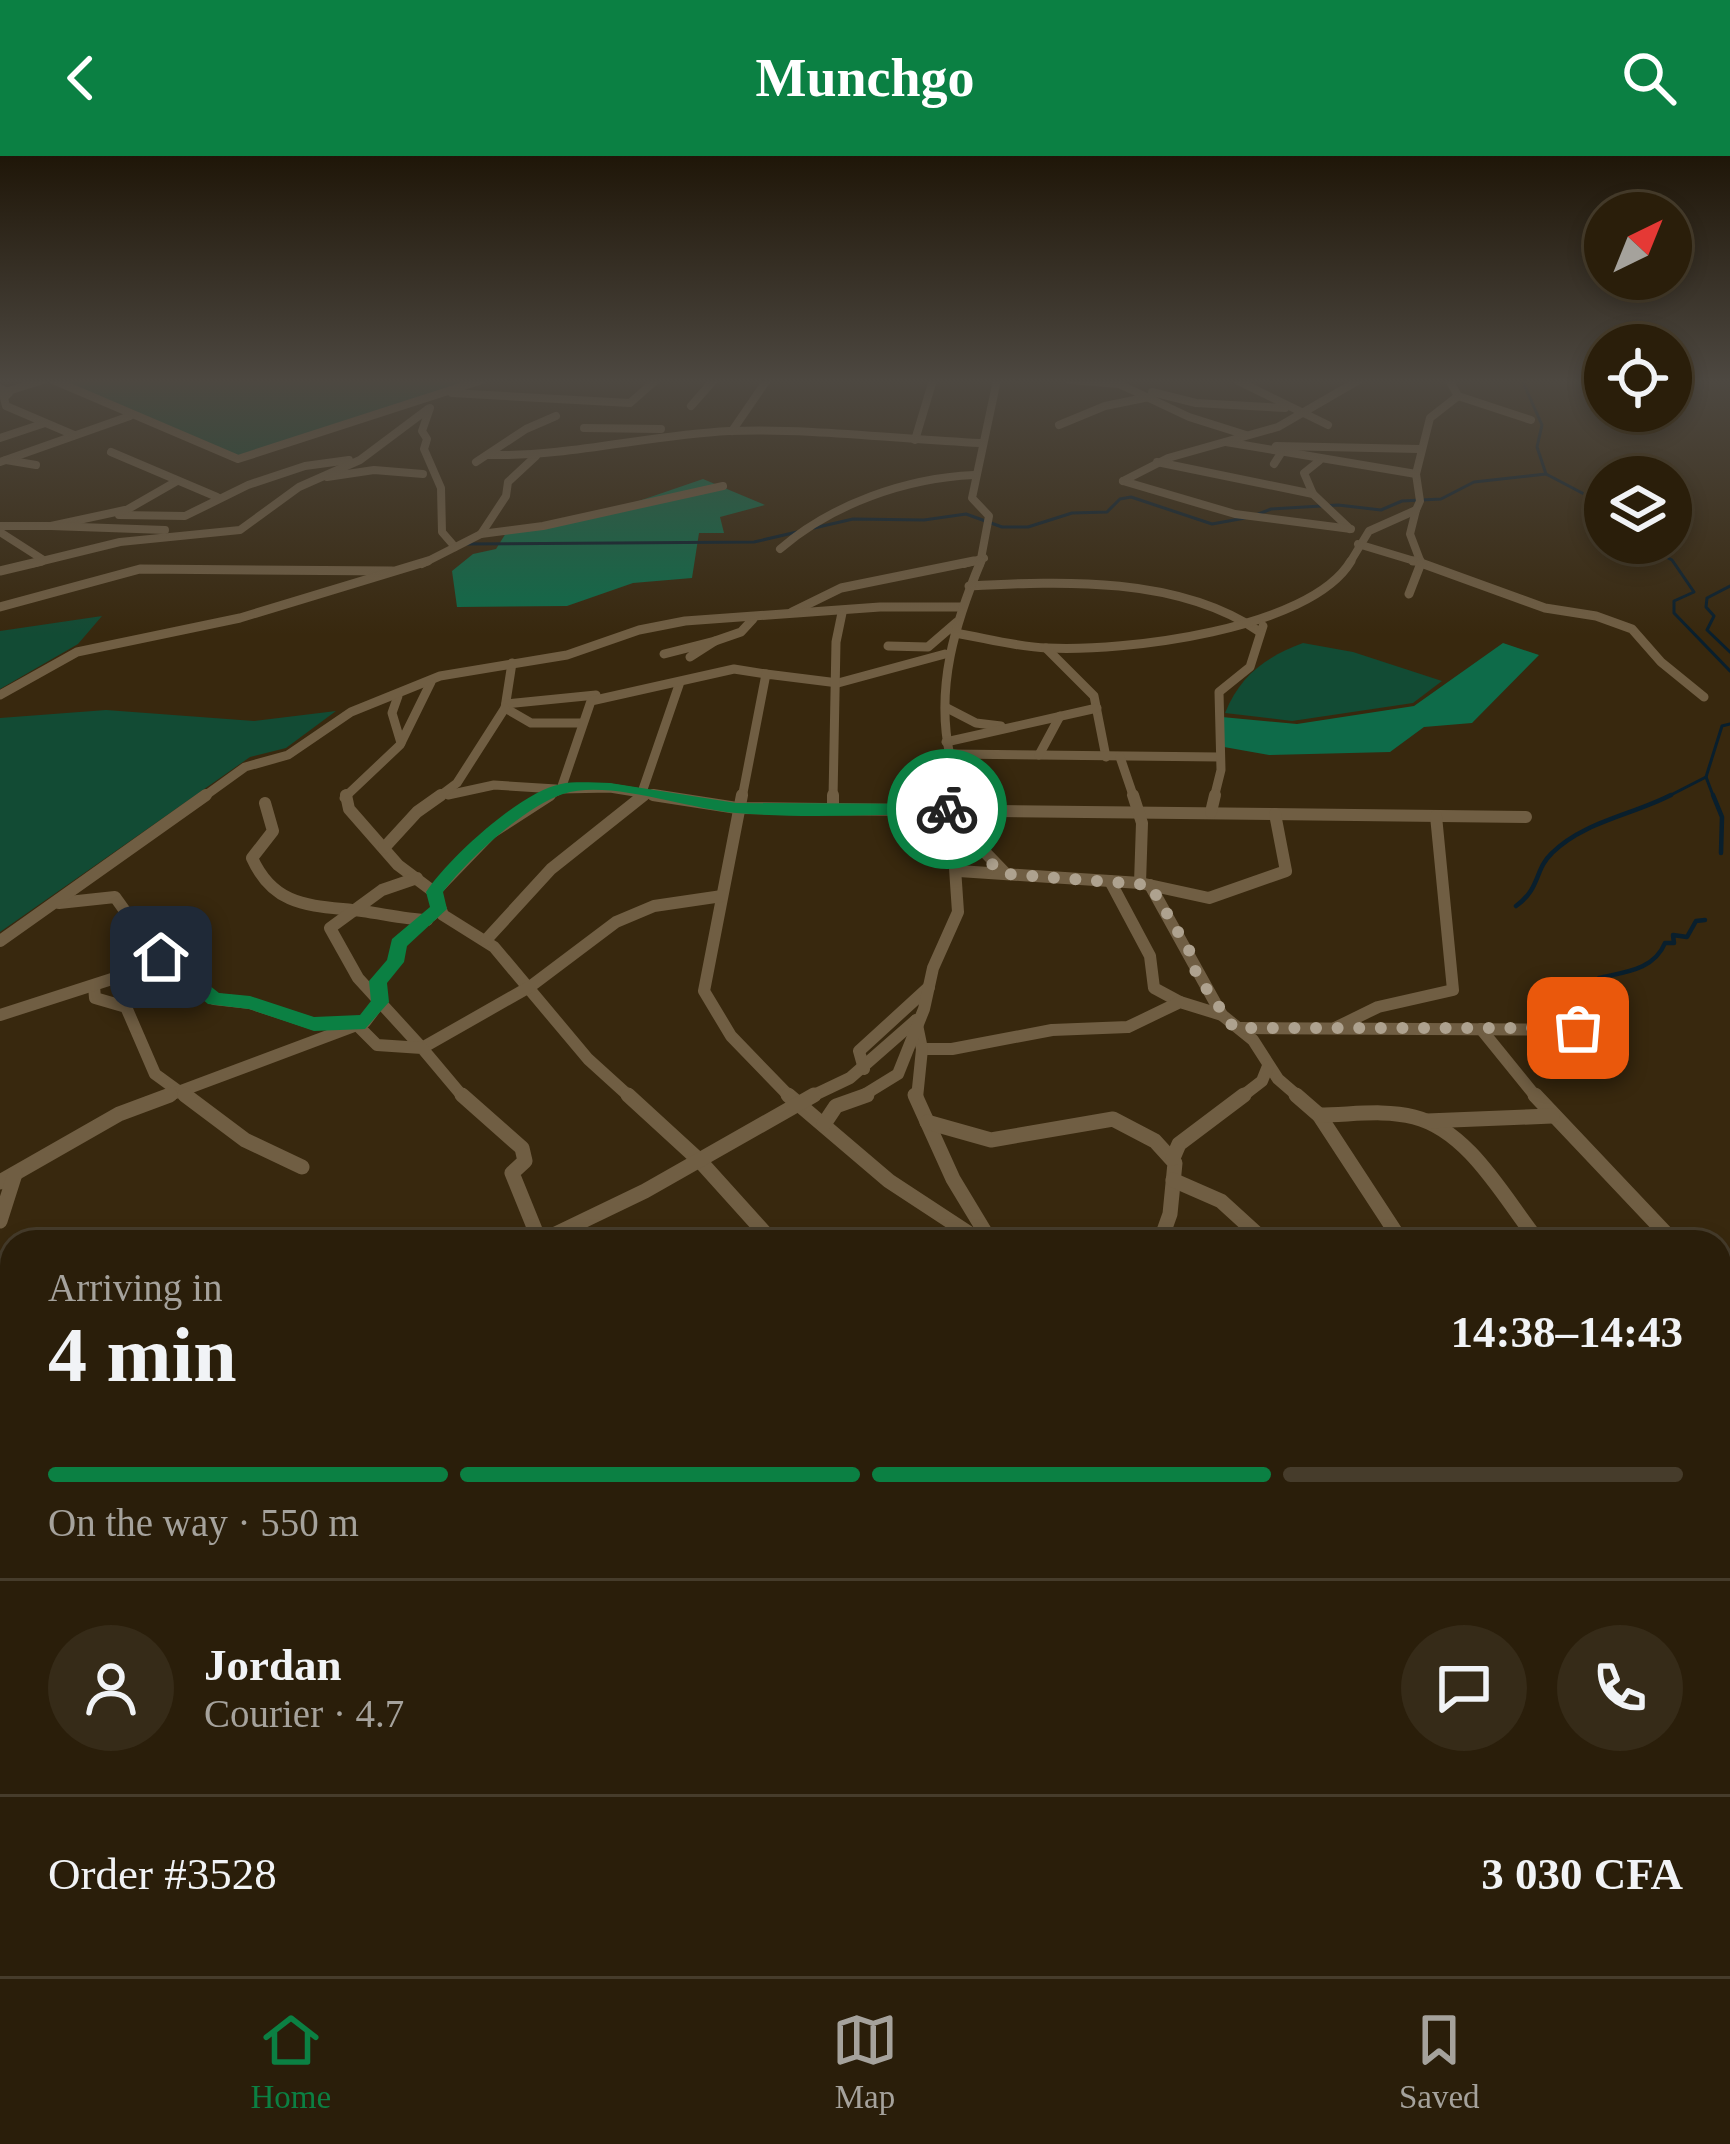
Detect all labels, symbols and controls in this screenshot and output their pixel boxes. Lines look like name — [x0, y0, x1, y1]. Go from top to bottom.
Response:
icon: back — [48, 45, 114, 111]
icon: search — [1616, 45, 1682, 111]
text: Munchgo — [755, 48, 975, 108]
north arrow — [1584, 192, 1692, 300]
map controls — [1584, 192, 1692, 564]
button: locate — [1584, 324, 1692, 432]
button: layers — [1584, 456, 1692, 564]
courier — [887, 749, 1007, 869]
icon: bike — [914, 776, 980, 842]
pin — [110, 906, 212, 1008]
icon: home — [128, 924, 194, 990]
pin — [1527, 977, 1629, 1079]
icon: bag — [1545, 995, 1611, 1061]
text: Arriving in — [48, 1266, 222, 1309]
text: 14:38–14:43 — [1451, 1307, 1683, 1357]
text: 4 min — [48, 1311, 237, 1398]
text: On the way · 550 m — [48, 1501, 359, 1544]
button: person — [48, 1625, 174, 1751]
button: chat — [1401, 1625, 1527, 1751]
button: phone — [1557, 1625, 1683, 1751]
text: Jordan — [204, 1640, 342, 1690]
text: Courier · 4.7 — [204, 1692, 404, 1735]
text: Order #3528 — [48, 1849, 277, 1899]
text: 3 030 CFA — [1481, 1849, 1683, 1899]
tab: Home — [250, 2007, 331, 2116]
tab: Map — [832, 2007, 898, 2116]
tab: Saved — [1399, 2007, 1480, 2116]

